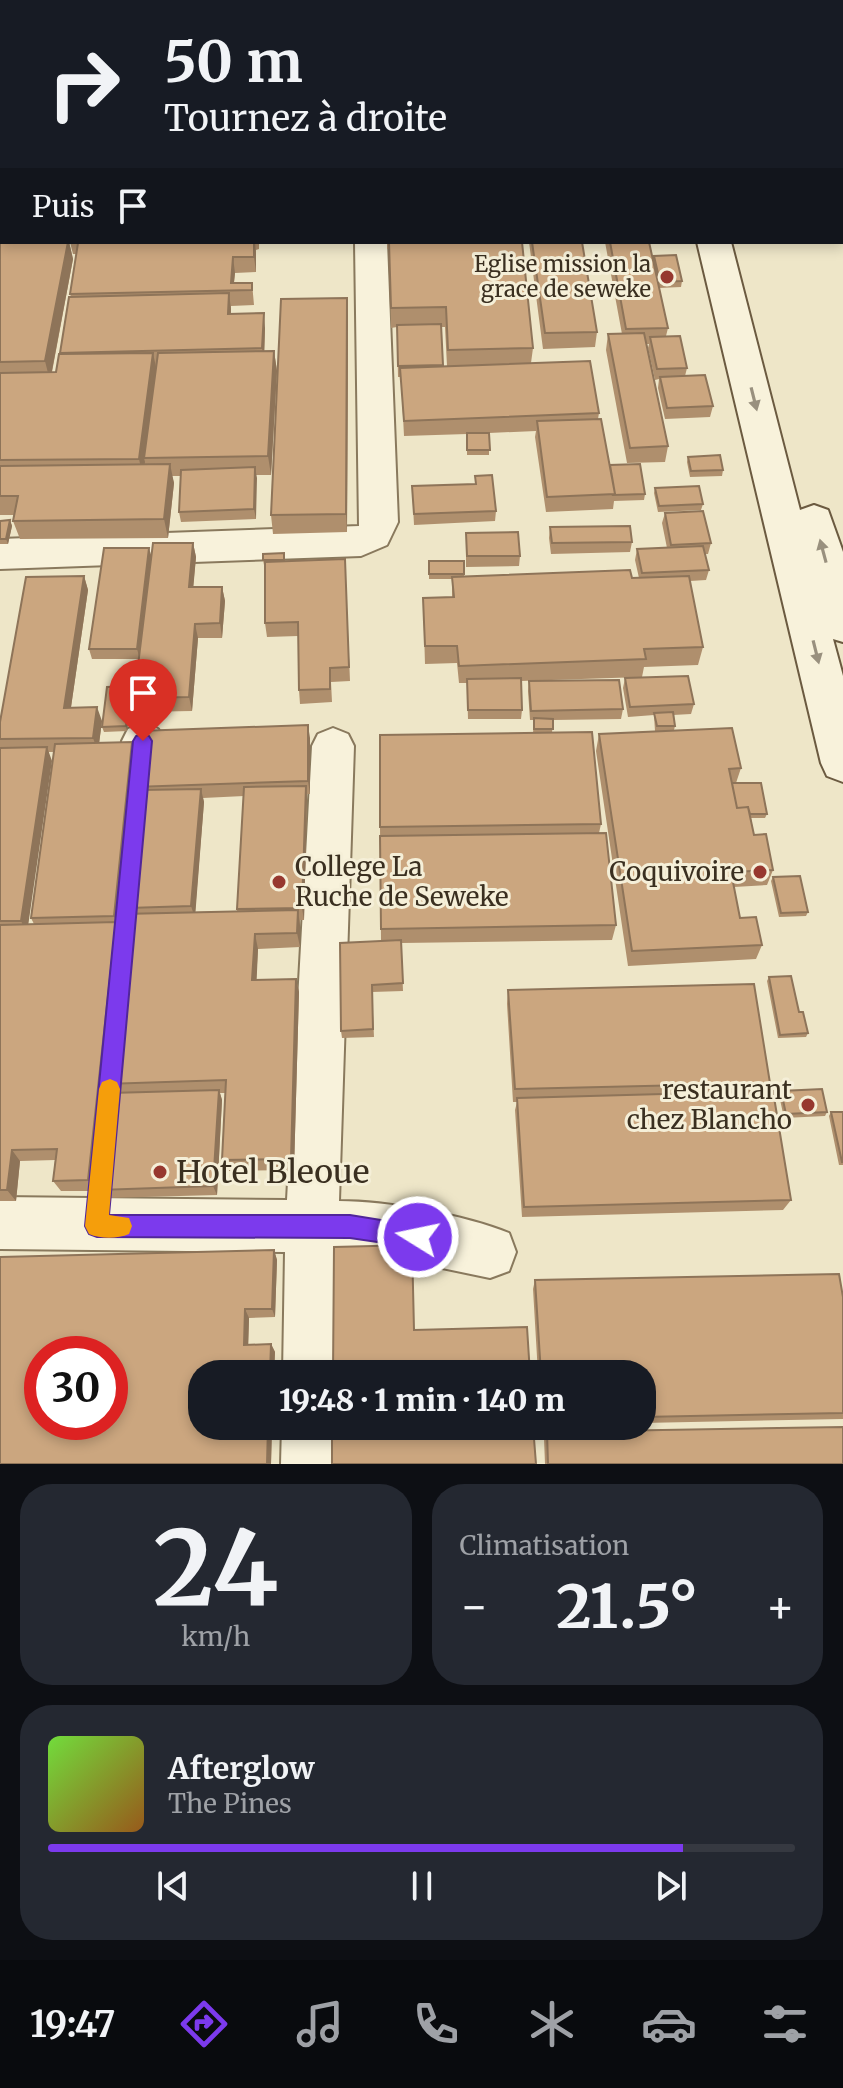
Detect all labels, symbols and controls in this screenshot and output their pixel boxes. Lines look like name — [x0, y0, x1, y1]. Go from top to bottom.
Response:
text: 50 m — [164, 27, 303, 97]
icon: right — [32, 32, 136, 136]
text: Tournez à droite — [164, 96, 447, 141]
icon: arrive — [111, 184, 155, 228]
text: Puis — [32, 187, 95, 225]
place label: Eglise mission la grace de seweke — [474, 250, 651, 303]
marker: Eglise mission la grace de seweke — [658, 268, 676, 286]
one-way arrow — [748, 387, 760, 412]
one-way arrow — [816, 538, 828, 563]
one-way arrow — [810, 639, 823, 664]
pin — [109, 659, 177, 741]
icon: arrive — [121, 671, 165, 715]
place label: College La Ruche de Seweke — [295, 850, 509, 913]
place label: Coquivoire — [609, 855, 744, 888]
marker: Coquivoire — [751, 863, 769, 881]
marker: College La Ruche de Seweke — [270, 873, 288, 891]
place label: restaurant chez Blancho — [627, 1073, 792, 1136]
marker: restaurant chez Blancho — [799, 1096, 817, 1114]
place label: Hotel Bleoue — [176, 1152, 370, 1192]
marker: Hotel Bleoue — [151, 1163, 169, 1181]
position arrow — [376, 1195, 460, 1279]
speed limit sign: 30 — [24, 1336, 128, 1440]
text: 19:48 · 1 min · 140 m — [279, 1381, 565, 1419]
text: 24 — [153, 1503, 278, 1633]
text: Climatisation — [460, 1529, 629, 1562]
text: 21.5° — [556, 1569, 698, 1644]
text: − — [460, 1579, 489, 1634]
text: + — [766, 1579, 795, 1634]
text: km/h — [181, 1620, 250, 1653]
text: Afterglow — [168, 1749, 315, 1787]
text: The Pines — [168, 1787, 292, 1820]
icon: previous — [151, 1864, 195, 1908]
icon: pause — [400, 1864, 444, 1908]
icon: next — [649, 1864, 693, 1908]
icon: directions — [176, 1996, 232, 2052]
icon: music — [292, 1996, 348, 2052]
icon: phone — [408, 1996, 464, 2052]
icon: climate — [524, 1996, 580, 2052]
icon: car — [641, 1996, 697, 2052]
icon: filters — [757, 1996, 813, 2052]
text: 19:47 — [30, 2002, 115, 2047]

